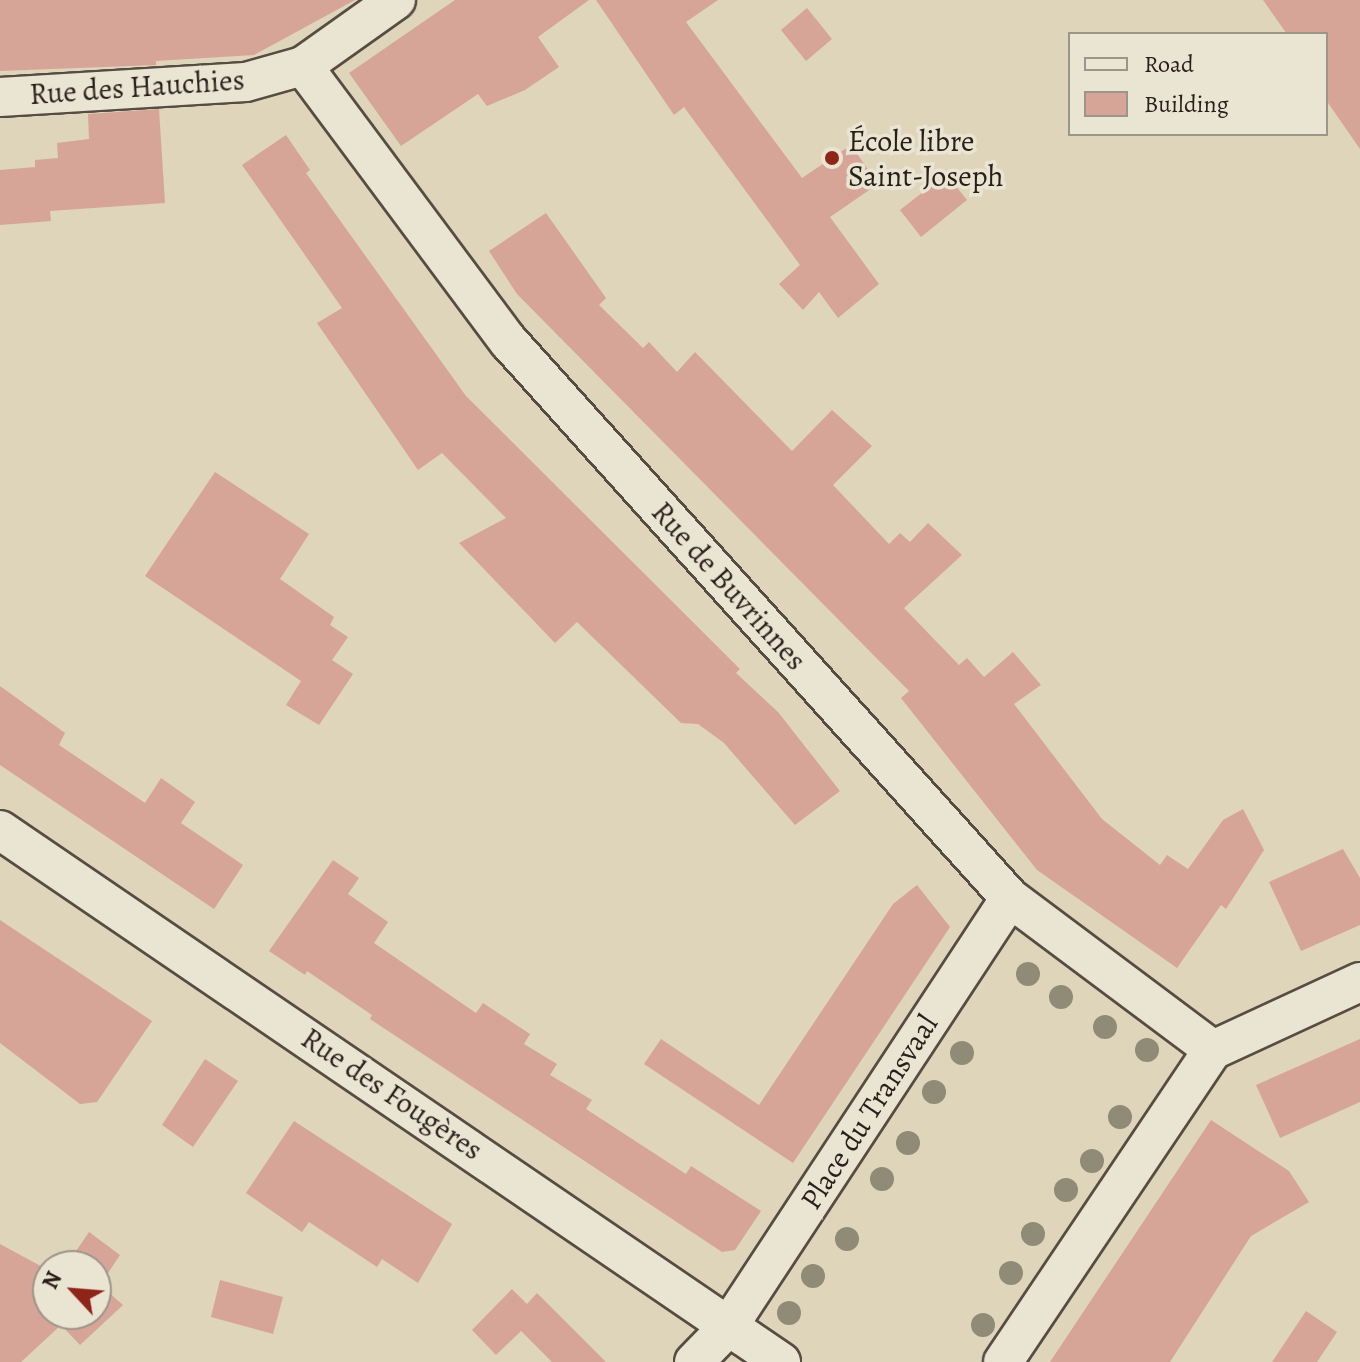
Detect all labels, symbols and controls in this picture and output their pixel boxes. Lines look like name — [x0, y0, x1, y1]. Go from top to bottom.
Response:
legend — [1068, 32, 1328, 136]
text: Road — [1144, 48, 1194, 80]
street label: Rue des Hauchies — [28, 62, 246, 112]
text: Building — [1144, 88, 1229, 120]
place label: École libre Saint-Joseph — [848, 123, 1003, 194]
marker: École libre Saint-Joseph — [823, 149, 841, 167]
street label: Rue de Buvrinnes — [644, 494, 814, 678]
street label: Place du Transvaal — [793, 1008, 945, 1216]
street label: Rue des Fougères — [295, 1020, 489, 1168]
north arrow — [32, 1250, 112, 1330]
text: N — [35, 1267, 69, 1294]

